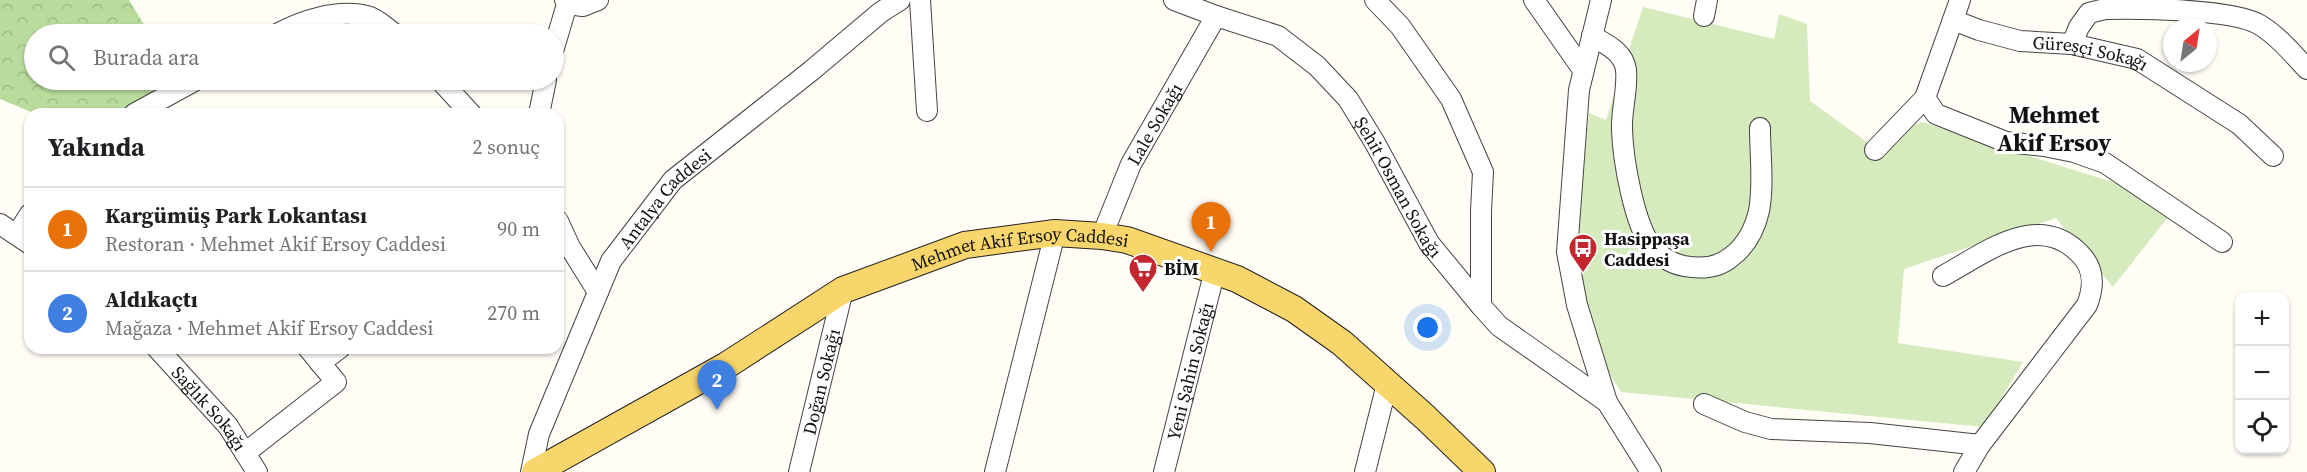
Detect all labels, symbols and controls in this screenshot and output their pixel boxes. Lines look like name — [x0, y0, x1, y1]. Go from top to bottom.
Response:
north arrow — [2163, 18, 2217, 72]
search box — [24, 24, 564, 90]
street label: Güreşçi Sokağı — [2032, 29, 2154, 76]
icon: search — [45, 41, 78, 74]
text: Burada ara — [93, 42, 199, 72]
street label: Lale Sokağı — [1121, 78, 1188, 170]
district label: Mehmet Akif Ersoy — [1997, 98, 2111, 159]
street label: Şehit Osman Sokağı — [1349, 112, 1448, 263]
text: Yakında — [48, 129, 145, 165]
text: 2 sonuç — [472, 133, 540, 161]
street label: Antalya Caddesi — [612, 142, 716, 254]
text: Kargümüş Park Lokantası — [105, 200, 367, 230]
pin: 1 — [1192, 202, 1230, 252]
text: 1 — [62, 215, 73, 243]
text: 90 m — [497, 215, 540, 243]
street label: Mehmet Akif Ersoy Caddesi — [907, 220, 1131, 276]
place label: Hasippaşa Caddesi — [1604, 226, 1690, 272]
text: Restoran · Mehmet Akif Ersoy Caddesi — [105, 230, 446, 258]
bus stop icon: Hasippaşa Caddesi — [1567, 232, 1599, 274]
supermarket icon: BİM — [1127, 252, 1159, 294]
place label: BİM — [1164, 256, 1199, 281]
text: Aldıkaçtı — [105, 284, 198, 314]
map controls — [2235, 292, 2289, 454]
button: + — [2235, 292, 2289, 346]
text: 2 — [62, 299, 73, 327]
text: 270 m — [487, 299, 540, 327]
street label: Yeni Şahin Sokağı — [1160, 299, 1219, 443]
your location — [1413, 313, 1442, 342]
text: Mağaza · Mehmet Akif Ersoy Caddesi — [105, 314, 433, 342]
street label: Doğan Sokağı — [796, 326, 846, 437]
button: − — [2235, 346, 2289, 400]
street label: Sağlık Sokağı — [166, 360, 253, 455]
pin: 2 — [698, 360, 736, 410]
button: locate — [2235, 400, 2289, 454]

